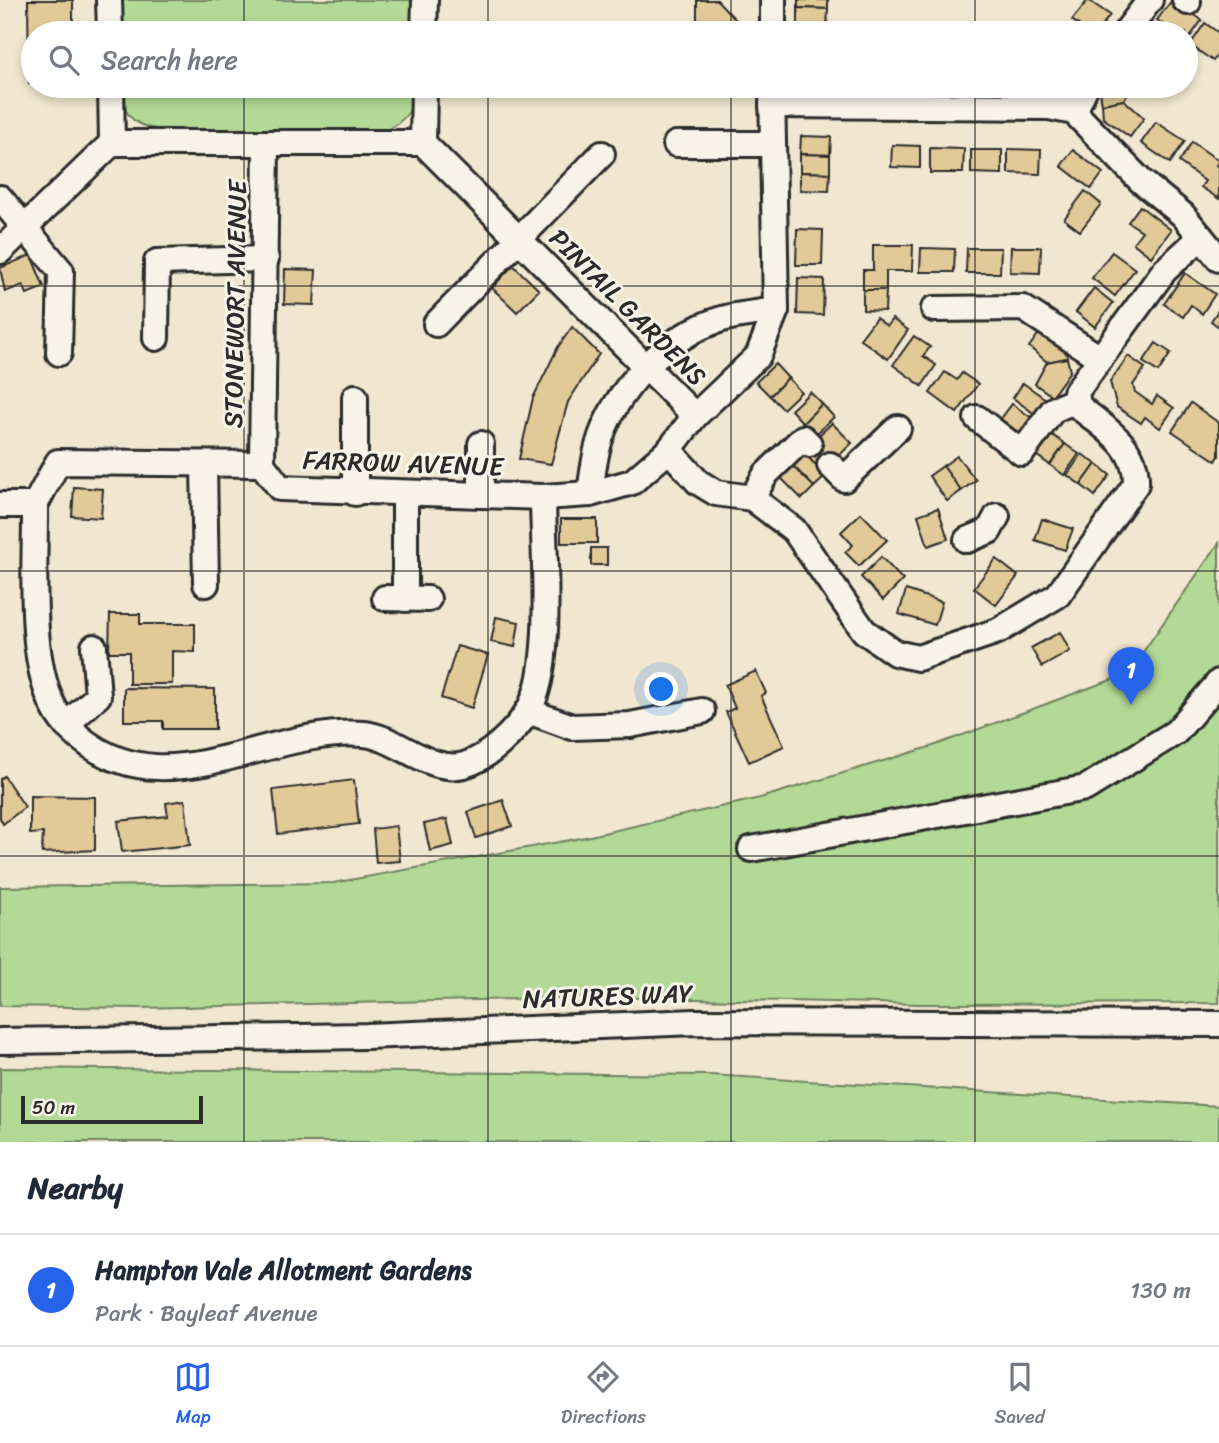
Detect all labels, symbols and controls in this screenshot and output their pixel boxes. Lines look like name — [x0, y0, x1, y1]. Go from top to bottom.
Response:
search box — [21, 21, 1198, 98]
text: Search here — [101, 37, 238, 83]
icon: search — [45, 41, 83, 79]
street label: STONEWORT AVENUE — [210, 178, 260, 428]
street label: PINTAIL GARDENS — [538, 217, 718, 397]
street label: FARROW AVENUE — [302, 437, 506, 490]
pin: 1 — [1108, 647, 1154, 705]
your location — [644, 672, 678, 706]
street label: NATURES WAY — [522, 970, 695, 1022]
text: 50 m — [32, 1091, 75, 1124]
scale bar — [21, 1093, 203, 1125]
text: Nearby — [28, 1161, 123, 1215]
text: Hampton Vale Allotment Gardens — [95, 1247, 472, 1293]
text: 1 — [46, 1270, 56, 1311]
text: 130 m — [1130, 1270, 1191, 1311]
text: Park · Bayleaf Avenue — [95, 1293, 318, 1334]
tab: Map — [174, 1358, 212, 1433]
tab: Directions — [561, 1358, 646, 1433]
tab: Saved — [995, 1358, 1045, 1433]

